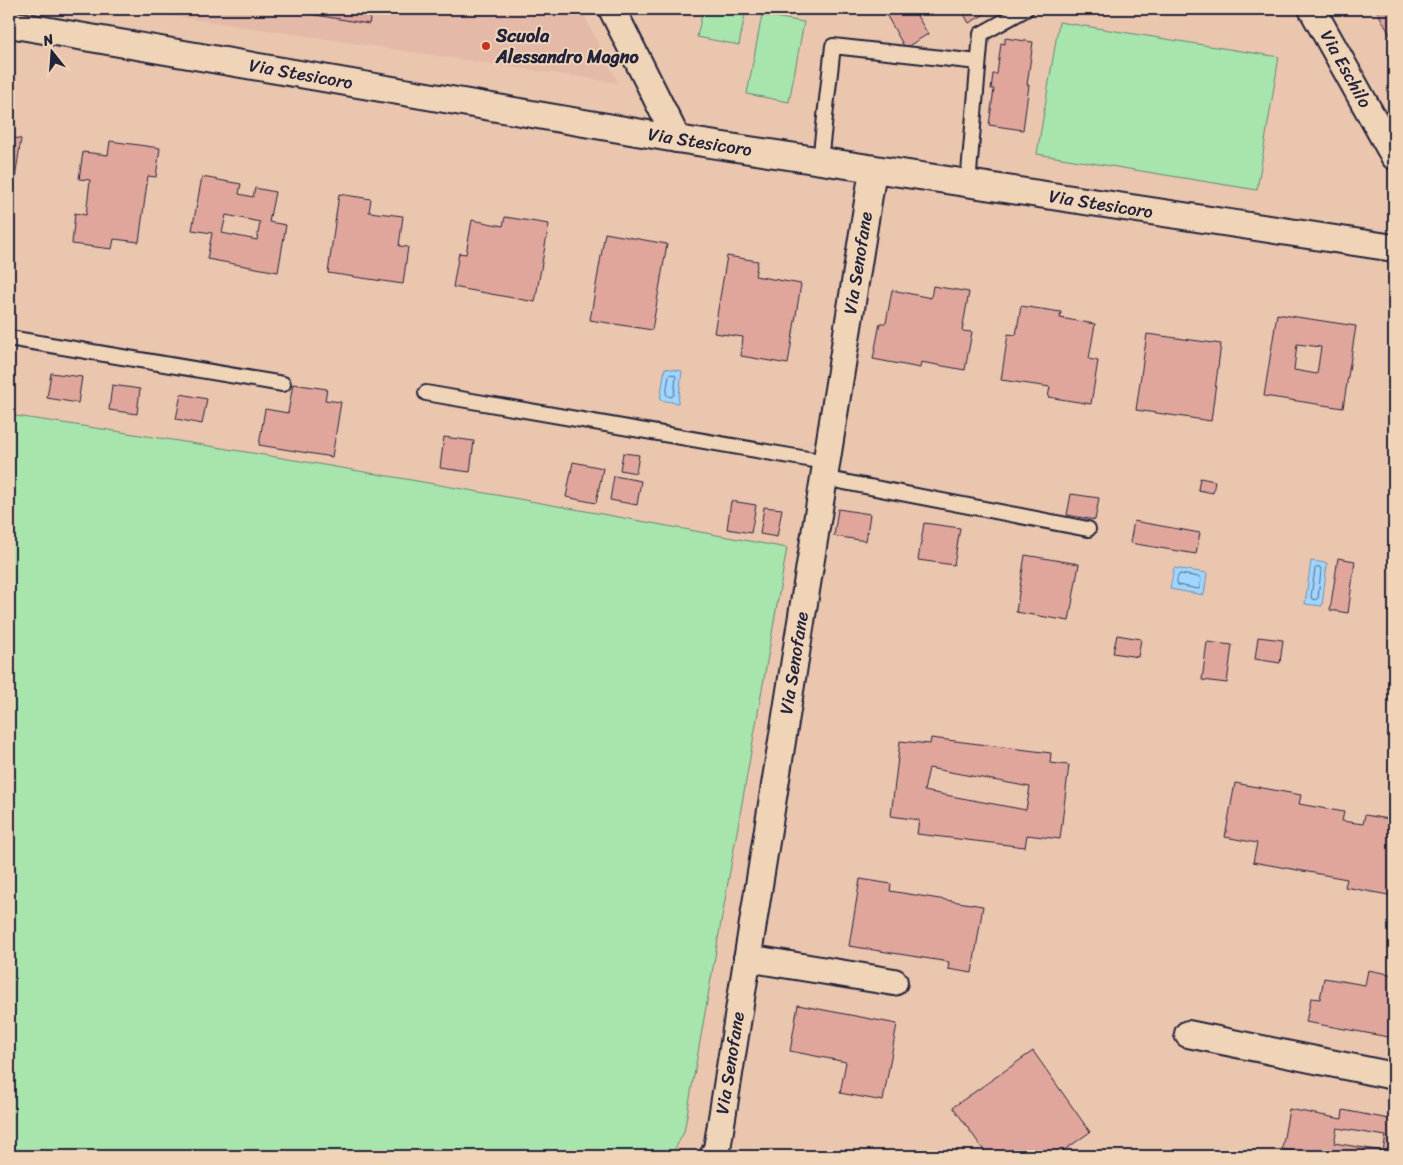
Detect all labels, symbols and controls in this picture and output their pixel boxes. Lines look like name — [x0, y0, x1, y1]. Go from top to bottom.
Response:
place label: Scuola Alessandro Magno — [495, 20, 640, 73]
street label: Via Eschilo — [1311, 24, 1381, 114]
text: N — [39, 27, 57, 54]
north arrow — [28, 28, 78, 78]
marker: Scuola Alessandro Magno — [480, 40, 492, 52]
street label: Via Stesicoro — [247, 49, 356, 99]
street label: Via Stesicoro — [646, 118, 754, 166]
street label: Via Stesicoro — [1047, 180, 1155, 228]
street label: Via Senofane — [834, 209, 882, 317]
street label: Via Senofane — [770, 609, 818, 717]
street label: Via Senofane — [706, 1009, 754, 1117]

